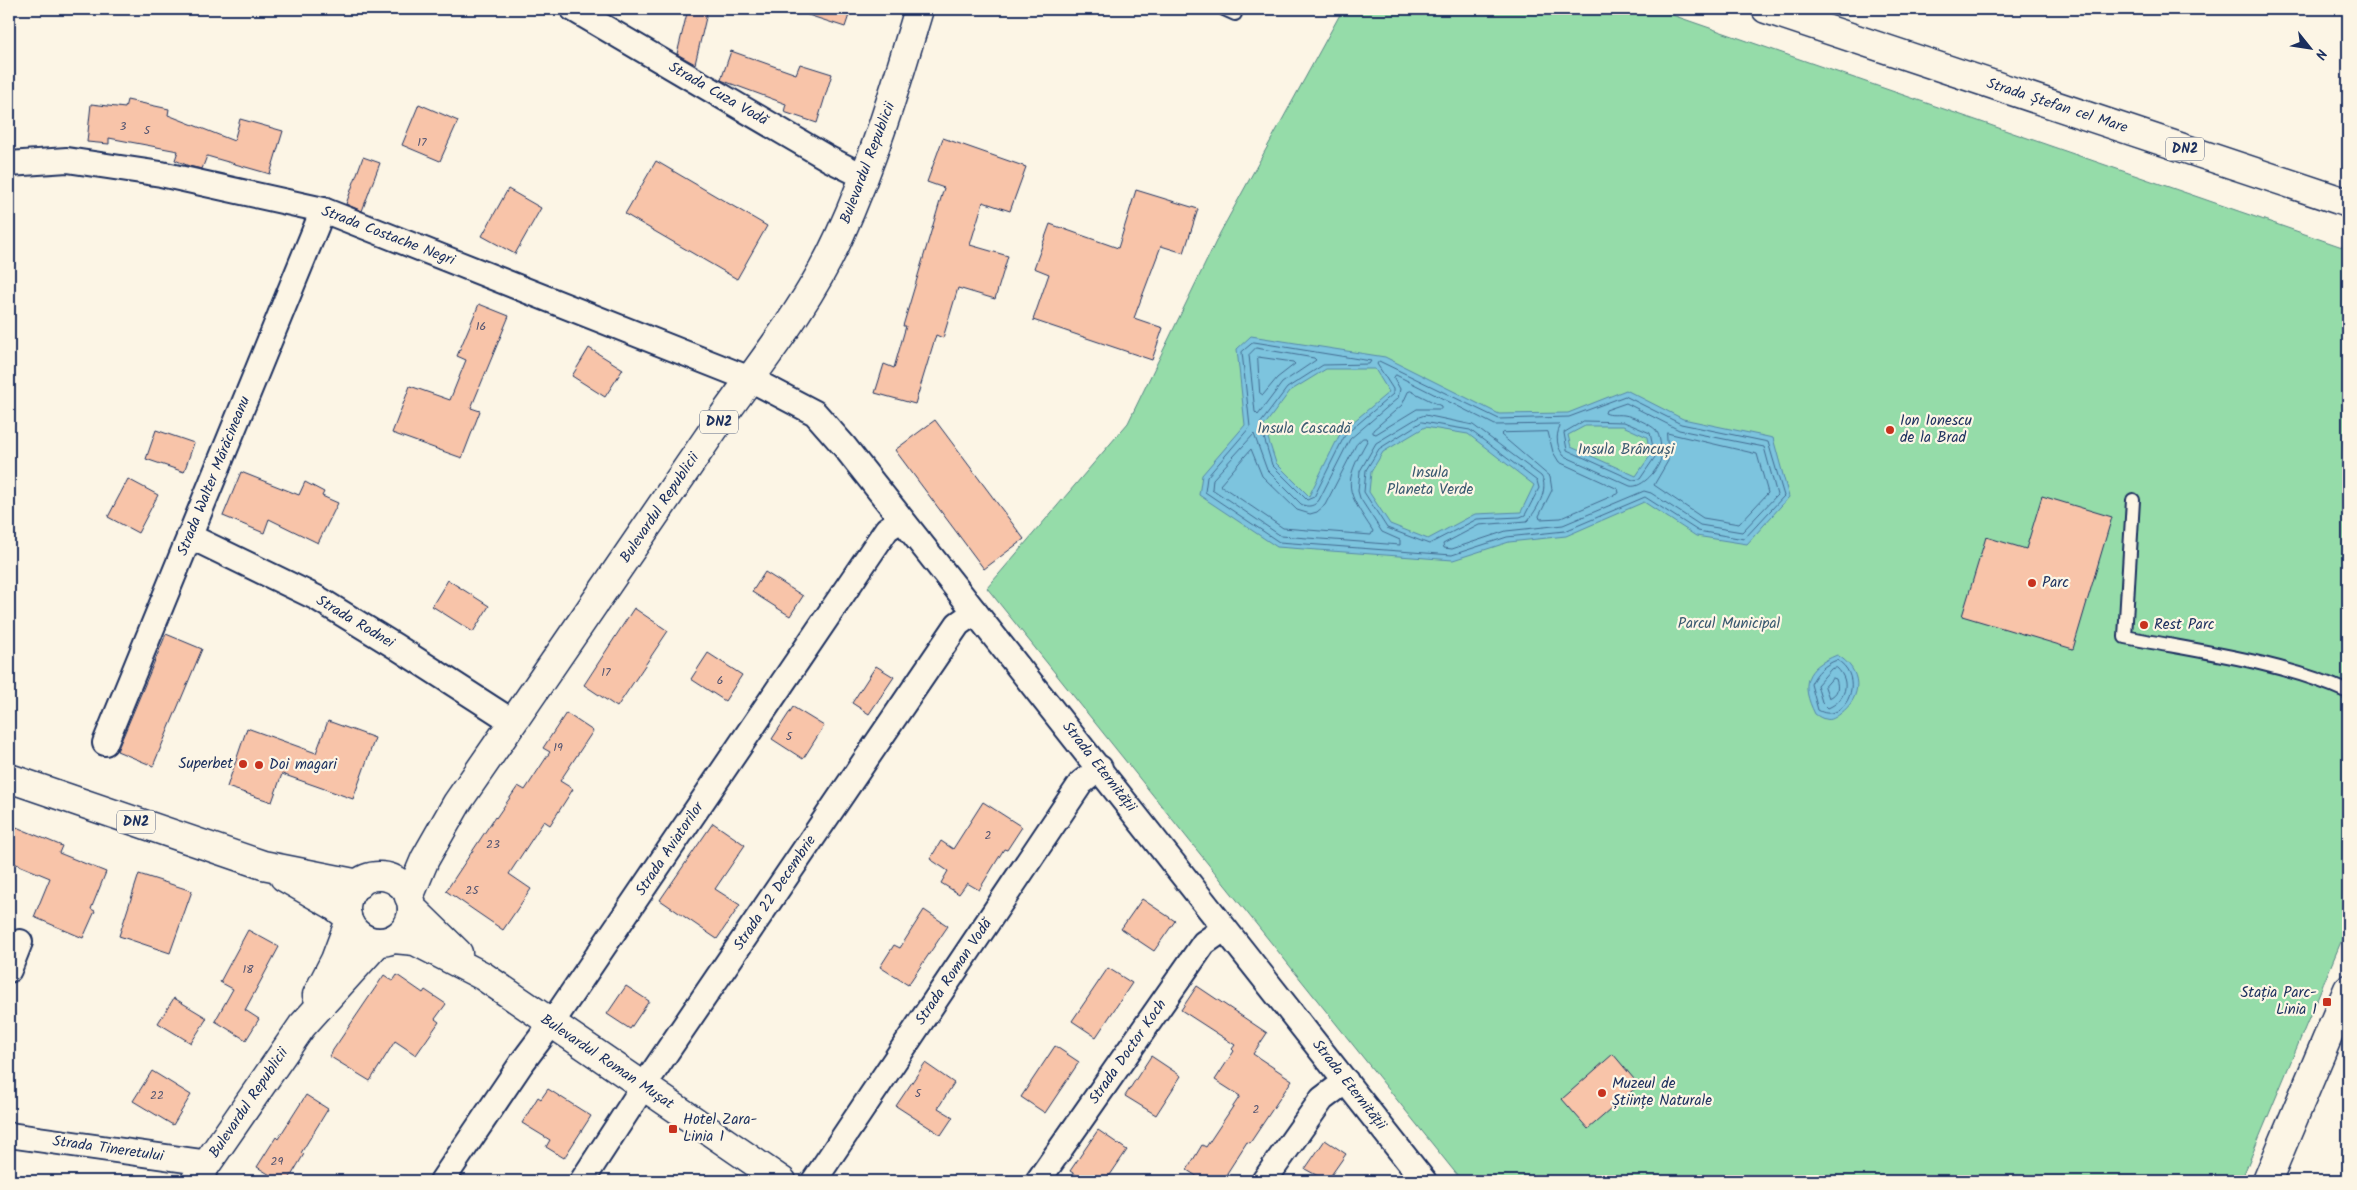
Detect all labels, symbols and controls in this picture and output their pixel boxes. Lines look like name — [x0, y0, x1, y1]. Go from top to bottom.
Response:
north arrow — [2284, 22, 2334, 72]
text: N — [2309, 45, 2332, 63]
street label: Strada Cuza Vodă — [664, 56, 774, 133]
street label: Strada Ștefan cel Mare — [1983, 72, 2131, 140]
street label: Bulevardul Republicii — [834, 97, 903, 227]
house number: 3 — [120, 117, 127, 136]
house number: 5 — [144, 121, 152, 140]
house number: 17 — [417, 133, 427, 152]
road number: DN2 — [2166, 138, 2204, 160]
street label: Strada Costache Negri — [318, 199, 460, 273]
house number: 16 — [476, 317, 486, 336]
street label: Strada Walter Mărăcineanu — [171, 392, 257, 560]
place label: Ion Ionescu de la Brad — [1900, 409, 1972, 450]
road number: DN2 — [700, 411, 738, 434]
park label: Insula Cascadă — [1257, 417, 1353, 441]
marker: Ion Ionescu de la Brad — [1884, 424, 1896, 436]
park label: Insula Brâncuși — [1578, 438, 1676, 462]
street label: Bulevardul Republicii — [614, 447, 707, 568]
park label: Insula Planeta Verde — [1387, 461, 1473, 502]
place label: Parc — [2042, 571, 2069, 595]
marker: Parc — [2026, 577, 2038, 589]
street label: Strada Rodnei — [311, 589, 400, 656]
park label: Parcul Municipal — [1678, 612, 1781, 636]
place label: Rest Parc — [2154, 613, 2215, 637]
marker: Rest Parc — [2138, 619, 2150, 631]
house number: 17 — [601, 663, 611, 682]
house number: 6 — [717, 671, 723, 690]
street label: Strada Eternității — [1056, 716, 1143, 819]
house number: 5 — [786, 727, 794, 746]
house number: 19 — [553, 738, 563, 757]
place label: Superbet — [179, 752, 233, 776]
place label: Doi magari — [269, 753, 338, 777]
marker: Superbet — [237, 758, 249, 770]
marker: Doi magari — [253, 759, 265, 771]
street label: Strada Aviatorilor — [630, 796, 711, 901]
road number: DN2 — [117, 810, 155, 834]
house number: 2 — [985, 826, 992, 845]
street label: Strada 22 Decembrie — [727, 830, 823, 956]
house number: 23 — [486, 835, 500, 854]
house number: 25 — [465, 881, 480, 900]
street label: Strada Roman Vodă — [909, 912, 1000, 1030]
house number: 18 — [243, 960, 254, 979]
place label: Stația Parc- Linia 1 — [2240, 981, 2317, 1022]
street label: Strada Doctor Koch — [1083, 995, 1173, 1109]
marker: Stația Parc- Linia 1 — [2321, 996, 2333, 1008]
street label: Bulevardul Roman Mușat — [535, 1008, 679, 1116]
street label: Strada Eternității — [1306, 1034, 1393, 1137]
street label: Bulevardul Republicii — [203, 1042, 296, 1163]
place label: Muzeul de Științe Naturale — [1612, 1072, 1712, 1113]
house number: 5 — [915, 1084, 923, 1103]
house number: 22 — [150, 1086, 164, 1105]
marker: Muzeul de Științe Naturale — [1596, 1087, 1608, 1099]
house number: 2 — [1253, 1100, 1260, 1119]
place label: Hotel Zara- Linia 1 — [683, 1108, 757, 1149]
marker: Hotel Zara- Linia 1 — [667, 1123, 679, 1135]
street label: Strada Tineretului — [51, 1129, 166, 1169]
house number: 29 — [271, 1152, 284, 1171]

